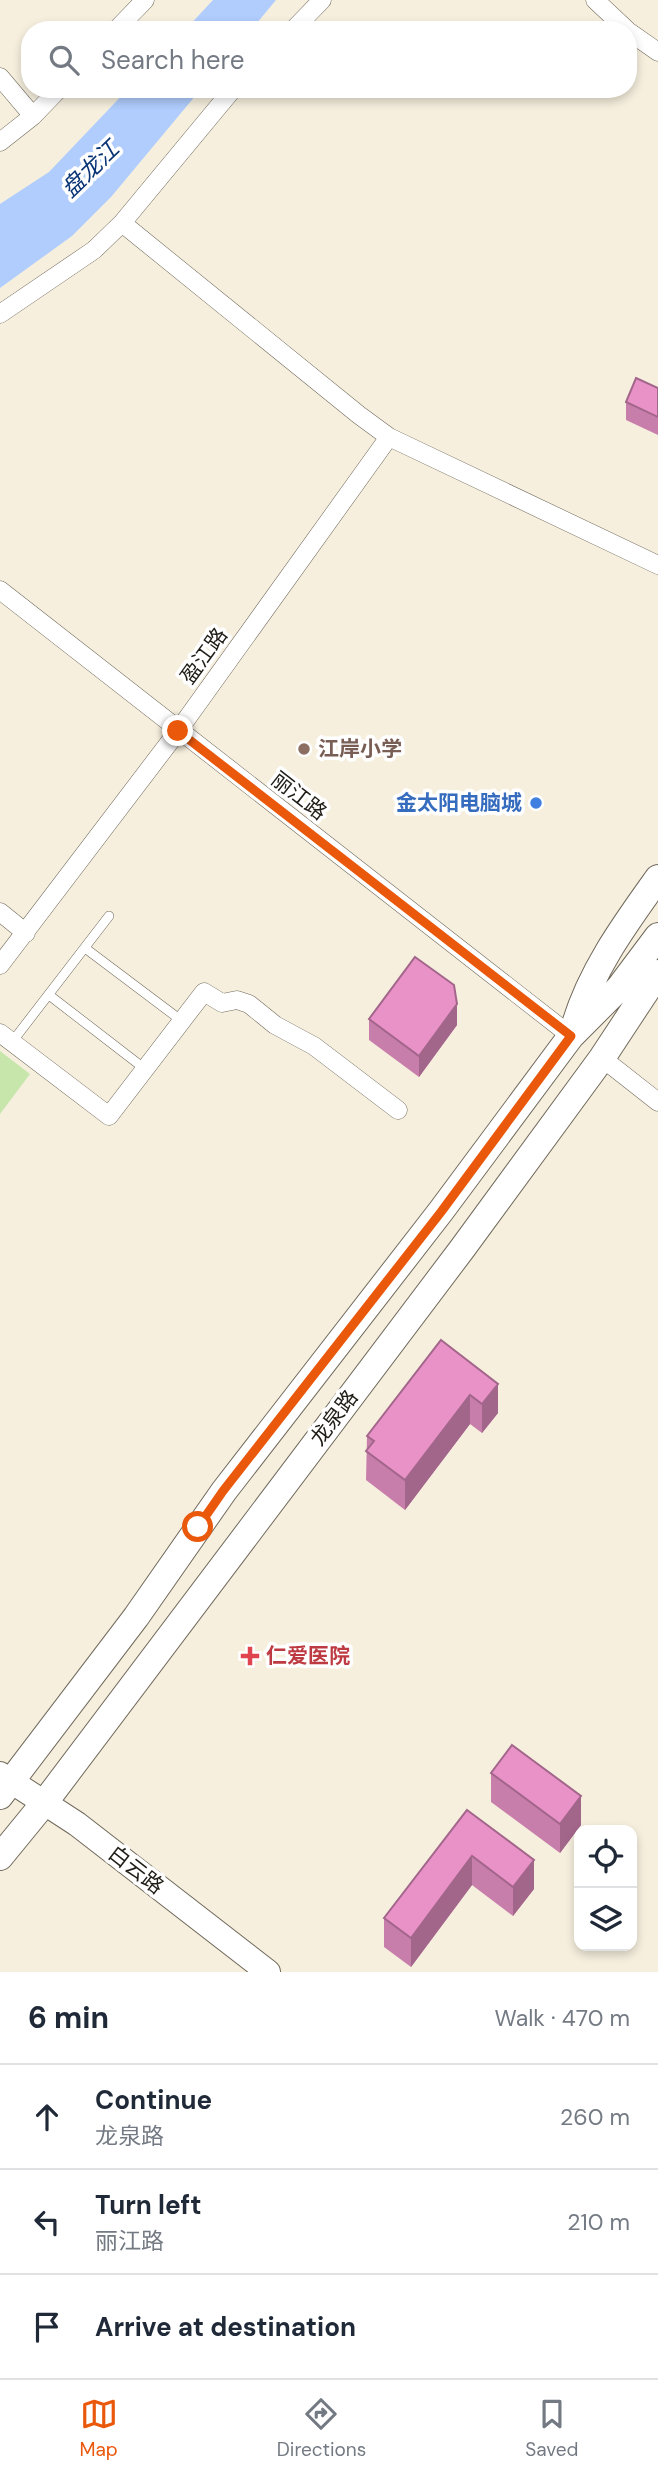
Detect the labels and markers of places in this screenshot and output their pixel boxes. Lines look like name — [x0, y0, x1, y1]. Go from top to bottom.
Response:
place label: 江岸小学 — [318, 735, 402, 763]
marker: 江岸小学 — [296, 741, 312, 757]
place label: 金太阳电脑城 — [396, 789, 522, 817]
marker: 金太阳电脑城 — [528, 795, 544, 811]
place label: 仁爱医院 — [266, 1642, 350, 1670]
marker: 仁爱医院 — [240, 1646, 260, 1666]

